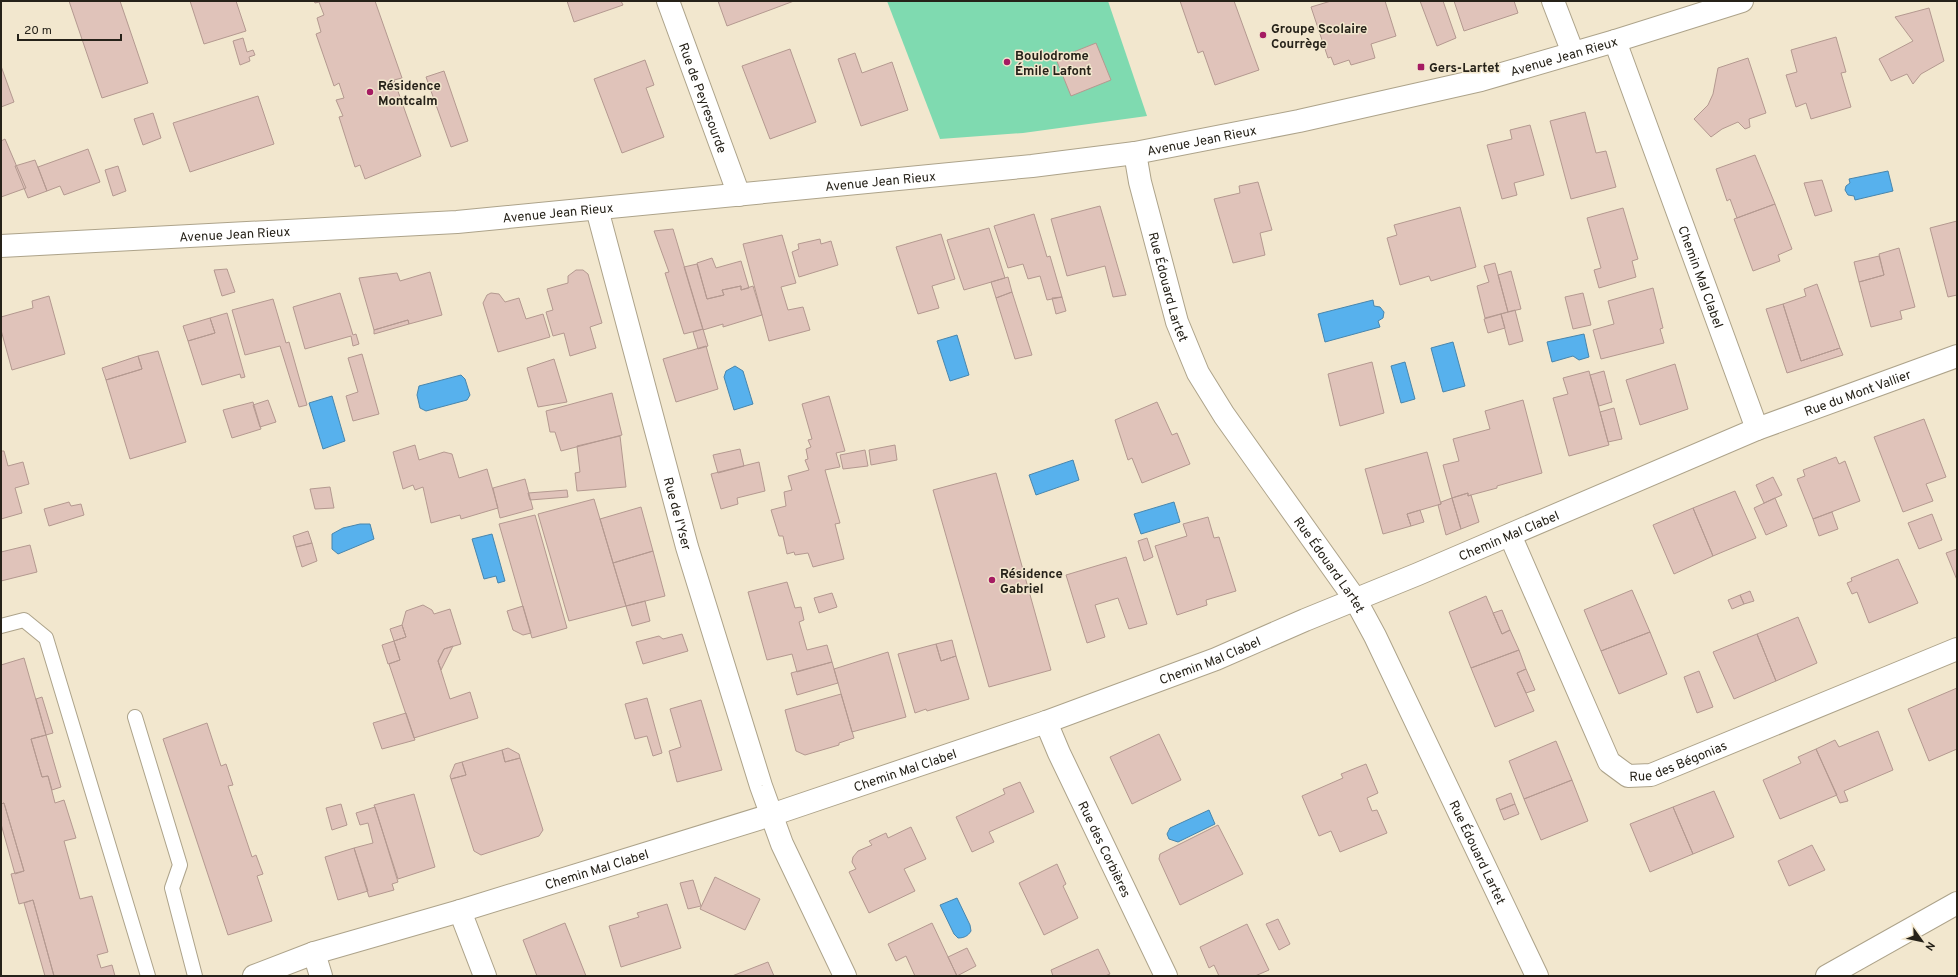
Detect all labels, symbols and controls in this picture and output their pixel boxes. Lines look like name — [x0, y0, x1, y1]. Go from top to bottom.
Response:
scale bar — [18, 16, 121, 42]
place label: Groupe Scolaire Courrège — [1271, 22, 1367, 53]
text: 20 m — [24, 23, 52, 39]
marker: Groupe Scolaire Courrège — [1258, 30, 1268, 40]
street label: Avenue Jean Rieux — [1509, 35, 1620, 81]
street label: Rue de Peyresourde — [674, 41, 729, 156]
place label: Boulodrome Émile Lafont — [1015, 49, 1091, 80]
marker: Boulodrome Émile Lafont — [1002, 57, 1012, 67]
place label: Gers-Lartet — [1429, 61, 1500, 77]
marker: Gers-Lartet — [1416, 62, 1426, 72]
place label: Résidence Montcalm — [378, 79, 441, 110]
marker: Résidence Montcalm — [365, 87, 375, 97]
street label: Avenue Jean Rieux — [1146, 123, 1258, 160]
street label: Avenue Jean Rieux — [824, 169, 937, 196]
street label: Avenue Jean Rieux — [502, 201, 614, 228]
street label: Chemin Mal Clabel — [1673, 224, 1725, 331]
street label: Avenue Jean Rieux — [179, 225, 291, 247]
street label: Rue Édouard Lartet — [1144, 231, 1190, 345]
street label: Rue du Mont Vallier — [1802, 367, 1914, 421]
street label: Rue de l'Yser — [659, 476, 694, 553]
street label: Chemin Mal Clabel — [1457, 509, 1562, 566]
street label: Rue Édouard Lartet — [1289, 515, 1367, 616]
place label: Résidence Gabriel — [1000, 567, 1063, 598]
marker: Résidence Gabriel — [987, 575, 997, 585]
street label: Chemin Mal Clabel — [1158, 634, 1264, 689]
street label: Rue des Bégonias — [1629, 739, 1730, 786]
street label: Chemin Mal Clabel — [852, 747, 959, 796]
street label: Rue Édouard Lartet — [1445, 798, 1508, 908]
street label: Rue des Corbières — [1073, 799, 1133, 901]
street label: Chemin Mal Clabel — [543, 847, 651, 894]
north arrow — [1902, 921, 1942, 961]
text: N — [1922, 939, 1938, 953]

